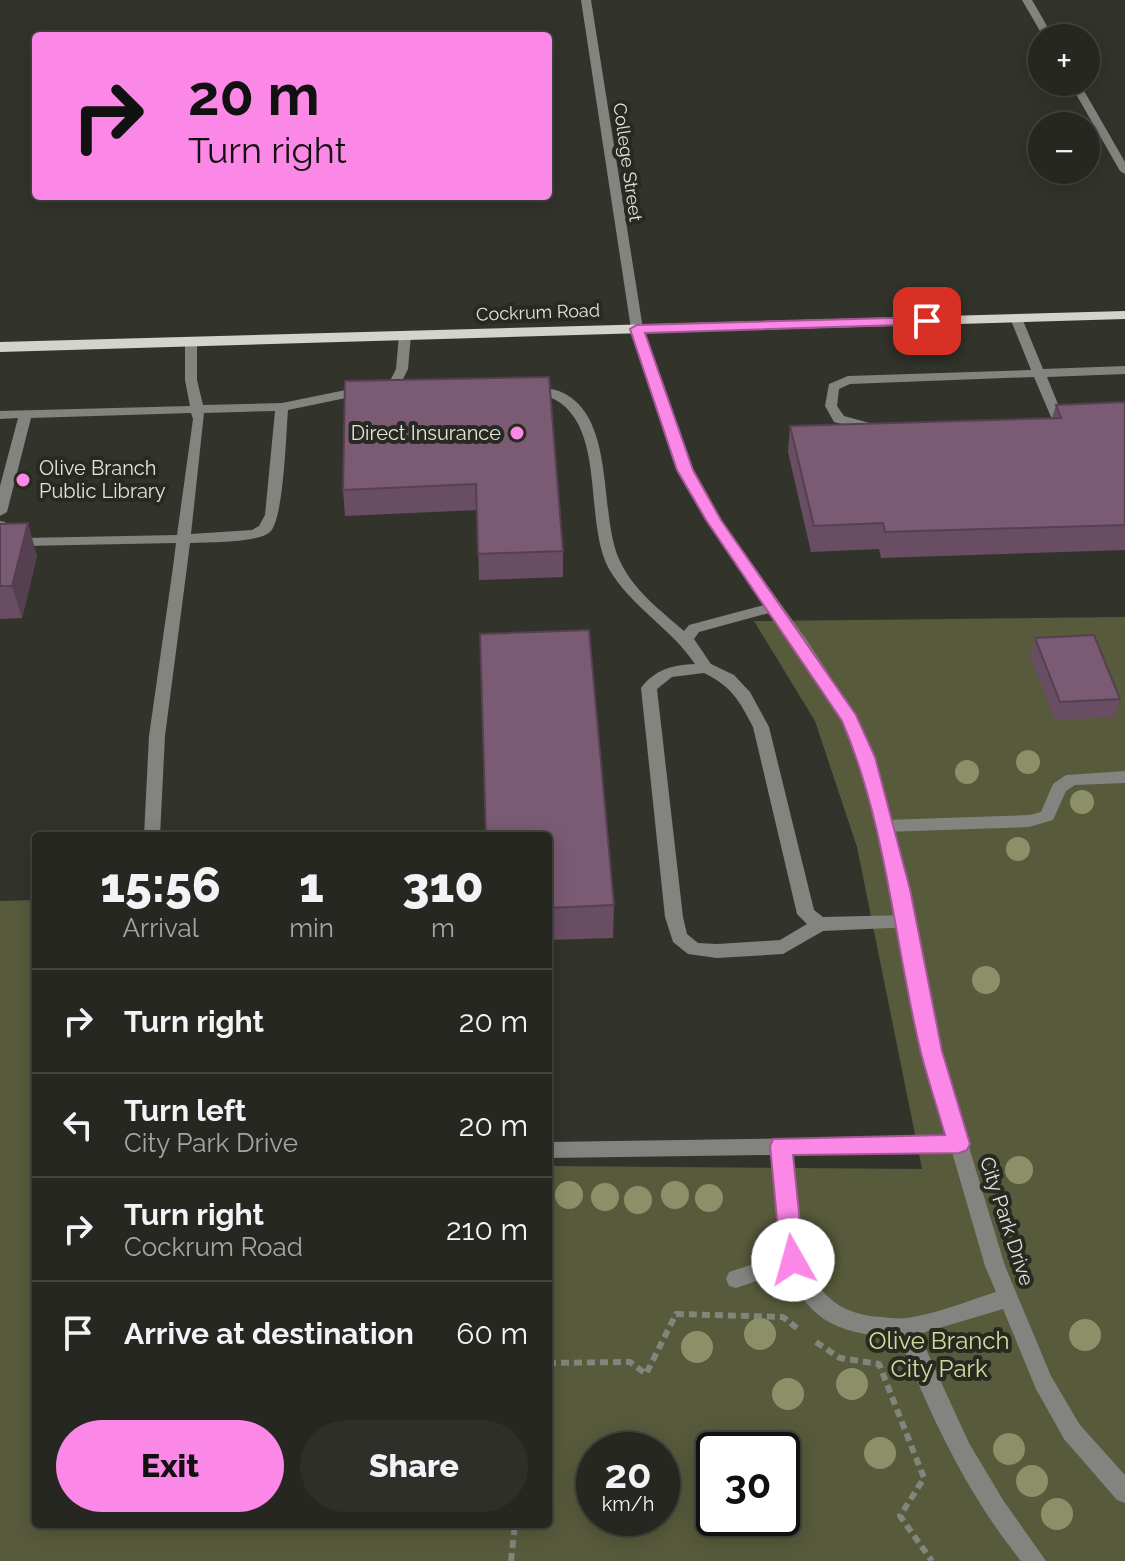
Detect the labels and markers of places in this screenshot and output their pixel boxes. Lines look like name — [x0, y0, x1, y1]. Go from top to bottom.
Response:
pin — [893, 287, 961, 355]
place label: Direct Insurance — [351, 421, 501, 445]
marker: Direct Insurance — [508, 424, 526, 442]
place label: Olive Branch Public Library — [39, 456, 166, 503]
marker: Olive Branch Public Library — [14, 471, 32, 489]

